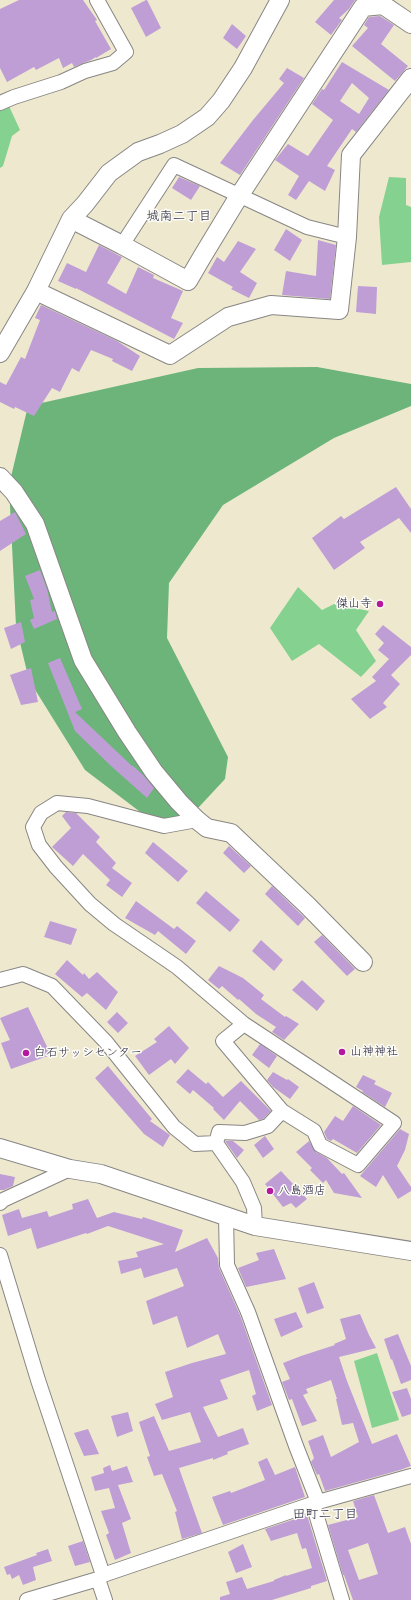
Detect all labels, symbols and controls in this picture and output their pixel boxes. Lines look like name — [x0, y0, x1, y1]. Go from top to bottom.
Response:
district label: 城南二丁目 — [147, 209, 211, 225]
place label: 傑山寺 — [336, 597, 372, 611]
marker: 傑山寺 — [375, 599, 385, 609]
place label: 山神神社 — [350, 1045, 398, 1059]
place label: 白石サッシセンター — [34, 1046, 142, 1060]
marker: 山神神社 — [337, 1047, 347, 1057]
marker: 白石サッシセンター — [21, 1048, 31, 1058]
place label: 八島酒店 — [278, 1184, 326, 1198]
marker: 八島酒店 — [265, 1186, 275, 1196]
district label: 田町二丁目 — [293, 1507, 357, 1523]

